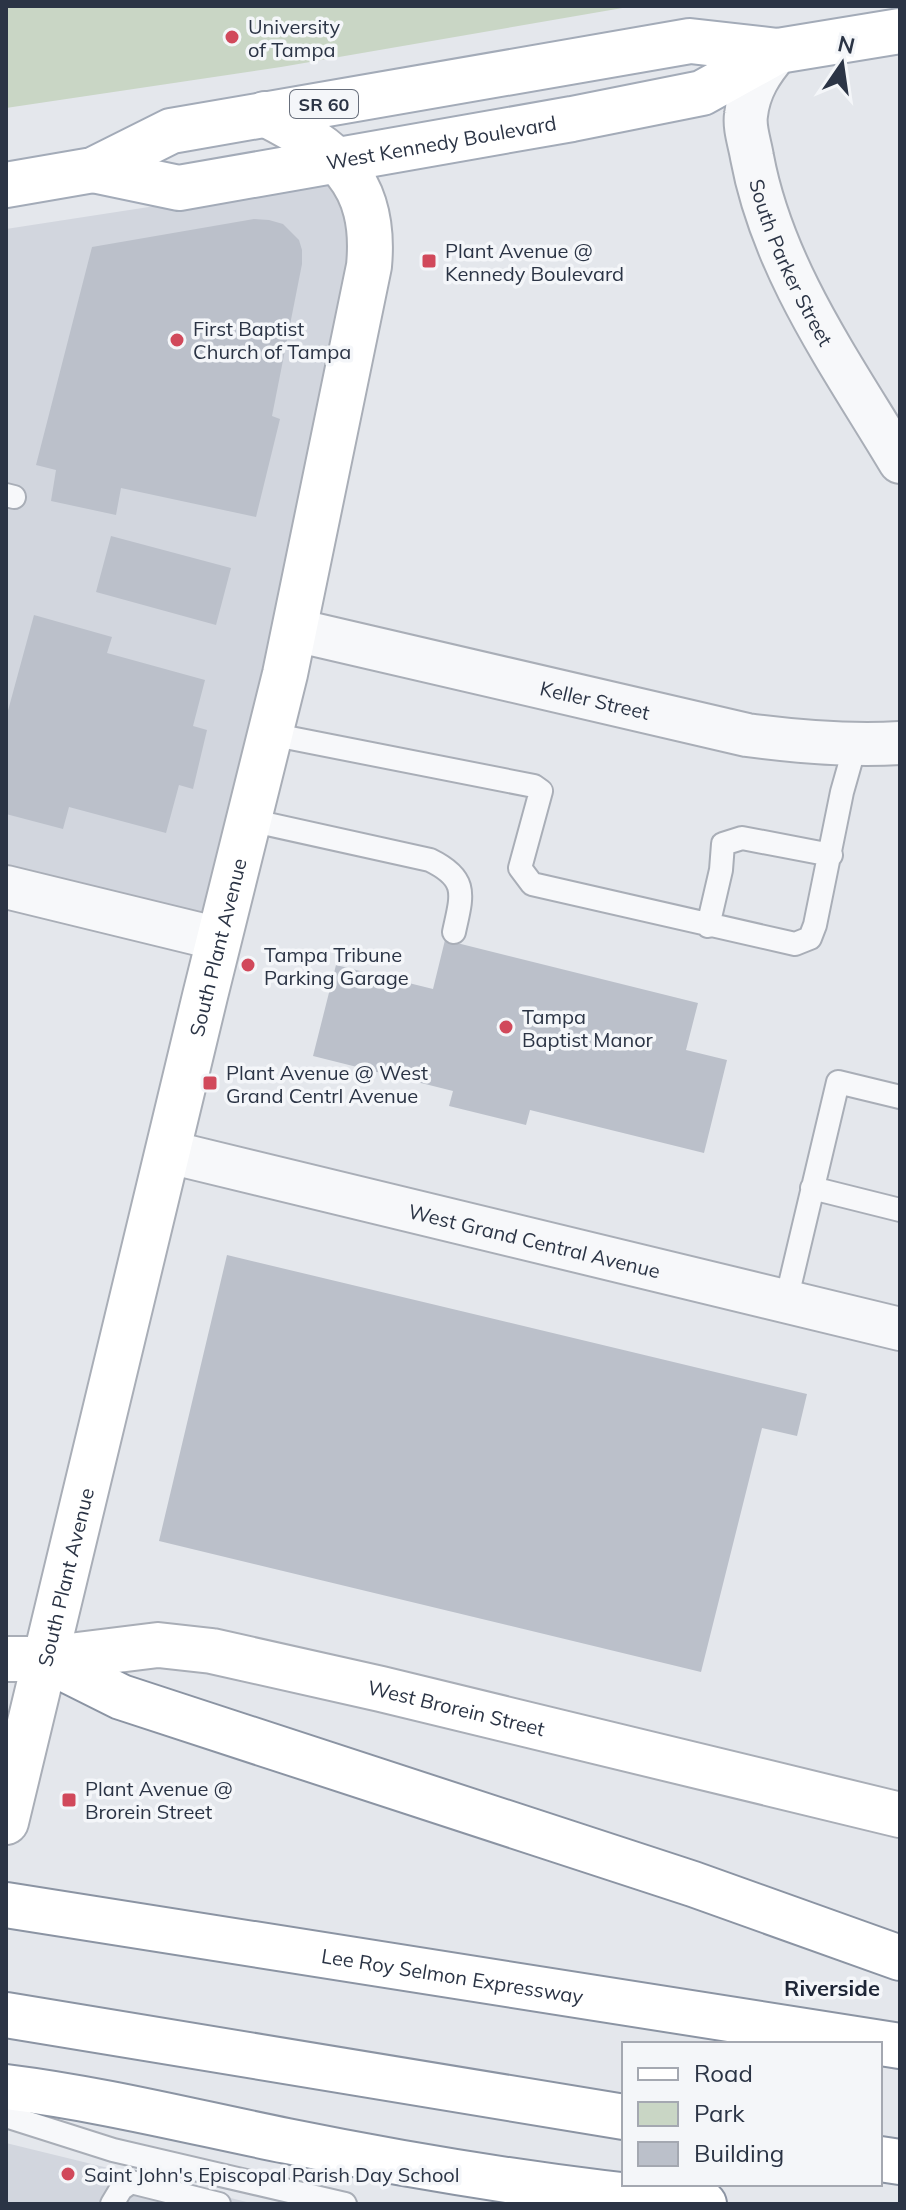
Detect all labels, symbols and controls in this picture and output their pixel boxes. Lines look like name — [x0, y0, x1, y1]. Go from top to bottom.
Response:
place label: University of Tampa — [248, 14, 340, 62]
north arrow — [802, 24, 882, 104]
marker: University of Tampa — [223, 28, 241, 46]
text: N — [835, 29, 858, 60]
road number: SR 60 — [290, 90, 358, 118]
street label: West Kennedy Boulevard — [324, 109, 558, 174]
street label: South Parker Street — [745, 176, 839, 350]
place label: Plant Avenue @ Kennedy Boulevard — [445, 238, 624, 286]
marker: Plant Avenue @ Kennedy Boulevard — [420, 252, 438, 270]
place label: First Baptist Church of Tampa — [193, 316, 351, 364]
marker: First Baptist Church of Tampa — [168, 331, 186, 349]
street label: Keller Street — [538, 675, 652, 724]
street label: South Plant Avenue — [183, 855, 251, 1039]
place label: Tampa Tribune Parking Garage — [264, 942, 409, 990]
marker: Tampa Tribune Parking Garage — [239, 956, 257, 974]
place label: Tampa Baptist Manor — [522, 1004, 654, 1052]
marker: Tampa Baptist Manor — [497, 1018, 515, 1036]
place label: Plant Avenue @ West Grand Centrl Avenue — [226, 1060, 428, 1108]
marker: Plant Avenue @ West Grand Centrl Avenue — [201, 1074, 219, 1092]
street label: West Grand Central Avenue — [406, 1198, 663, 1283]
street label: South Plant Avenue — [31, 1485, 99, 1669]
street label: West Brorein Street — [366, 1674, 547, 1741]
place label: Plant Avenue @ Brorein Street — [85, 1776, 233, 1824]
marker: Plant Avenue @ Brorein Street — [60, 1791, 78, 1809]
street label: Lee Roy Selmon Expressway — [320, 1942, 585, 2008]
district label: Riverside — [784, 1974, 880, 2002]
legend — [622, 2042, 882, 2186]
text: Road — [694, 2058, 753, 2088]
text: Park — [694, 2098, 745, 2128]
text: Building — [694, 2138, 784, 2168]
place label: Saint John's Episcopal Parish Day School — [84, 2162, 459, 2187]
marker: Saint John's Episcopal Parish Day School — [59, 2165, 77, 2183]

